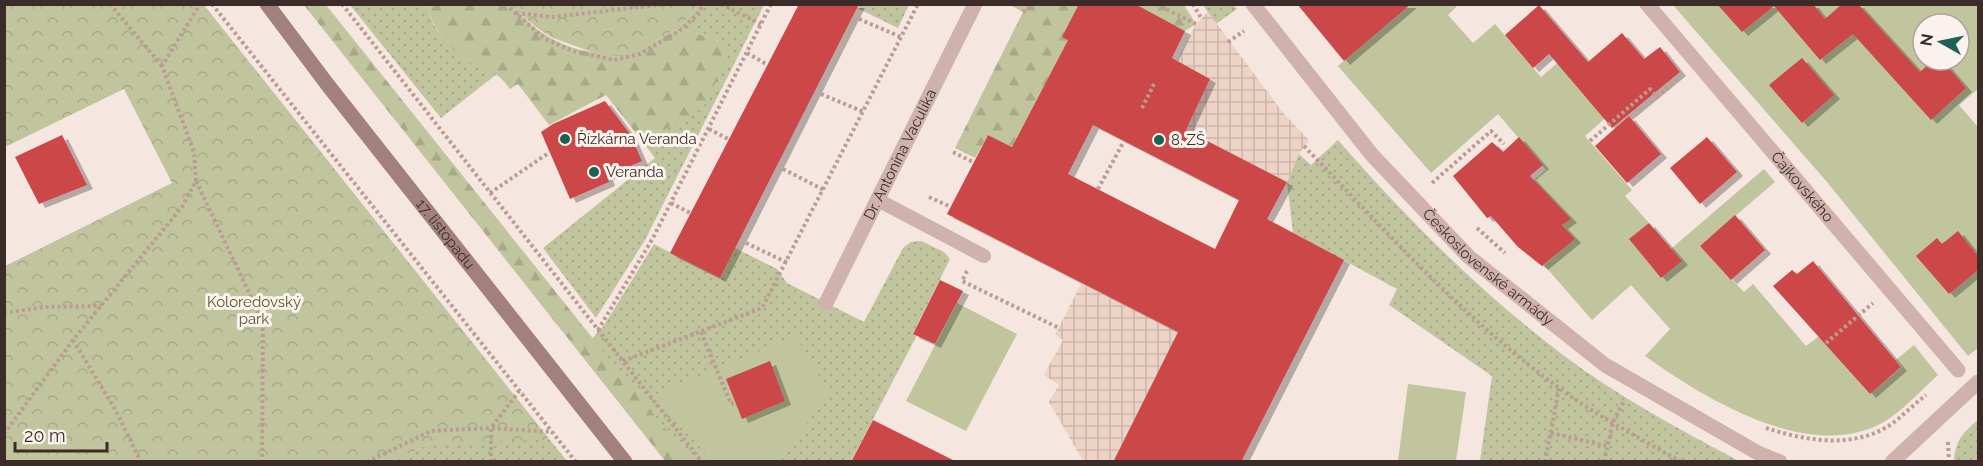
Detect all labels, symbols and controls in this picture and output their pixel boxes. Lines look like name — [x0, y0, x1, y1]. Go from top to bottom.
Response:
north arrow — [1911, 12, 1971, 72]
text: N — [1916, 32, 1937, 47]
street label: Dr. Antonína Vaculíka — [860, 86, 940, 223]
place label: Řízkárna Veranda — [577, 129, 697, 148]
place label: 8. ZŠ — [1171, 130, 1205, 149]
marker: Řízkárna Veranda — [558, 132, 572, 146]
marker: 8. ZŠ — [1152, 133, 1166, 147]
street label: Čajkovského — [1767, 147, 1838, 226]
place label: Veranda — [606, 163, 664, 181]
marker: Veranda — [587, 165, 601, 179]
street label: 17. listopadu — [412, 195, 478, 273]
street label: Československé armády — [1419, 204, 1557, 329]
park label: Koloredovský park — [207, 293, 301, 328]
scale bar — [15, 415, 106, 453]
text: 20 m — [24, 425, 66, 446]

